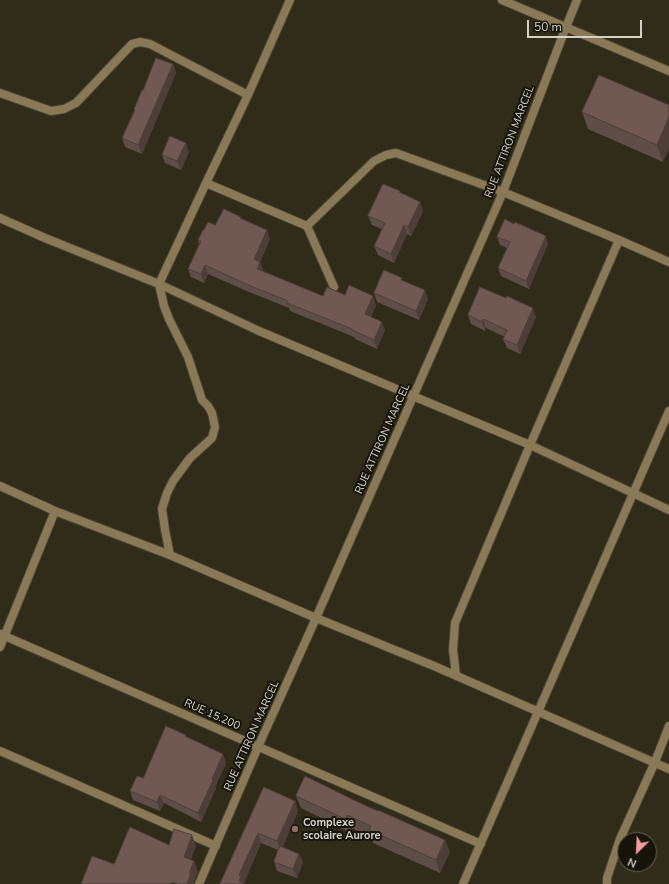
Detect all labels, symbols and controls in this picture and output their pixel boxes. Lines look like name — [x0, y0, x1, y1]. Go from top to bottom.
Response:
scale bar — [529, 12, 644, 38]
text: 50 m — [534, 19, 562, 35]
street label: RUE ATTIRON MARCEL — [482, 84, 538, 200]
street label: RUE ATTIRON MARCEL — [353, 382, 413, 496]
street label: RUE ATTIRON MARCEL — [222, 679, 282, 793]
street label: RUE 15.200 — [182, 697, 242, 733]
place label: Complexe scolaire Aurore — [303, 816, 381, 842]
marker: Complexe scolaire Aurore — [290, 824, 300, 834]
north arrow — [617, 832, 657, 872]
text: N — [626, 854, 639, 871]

